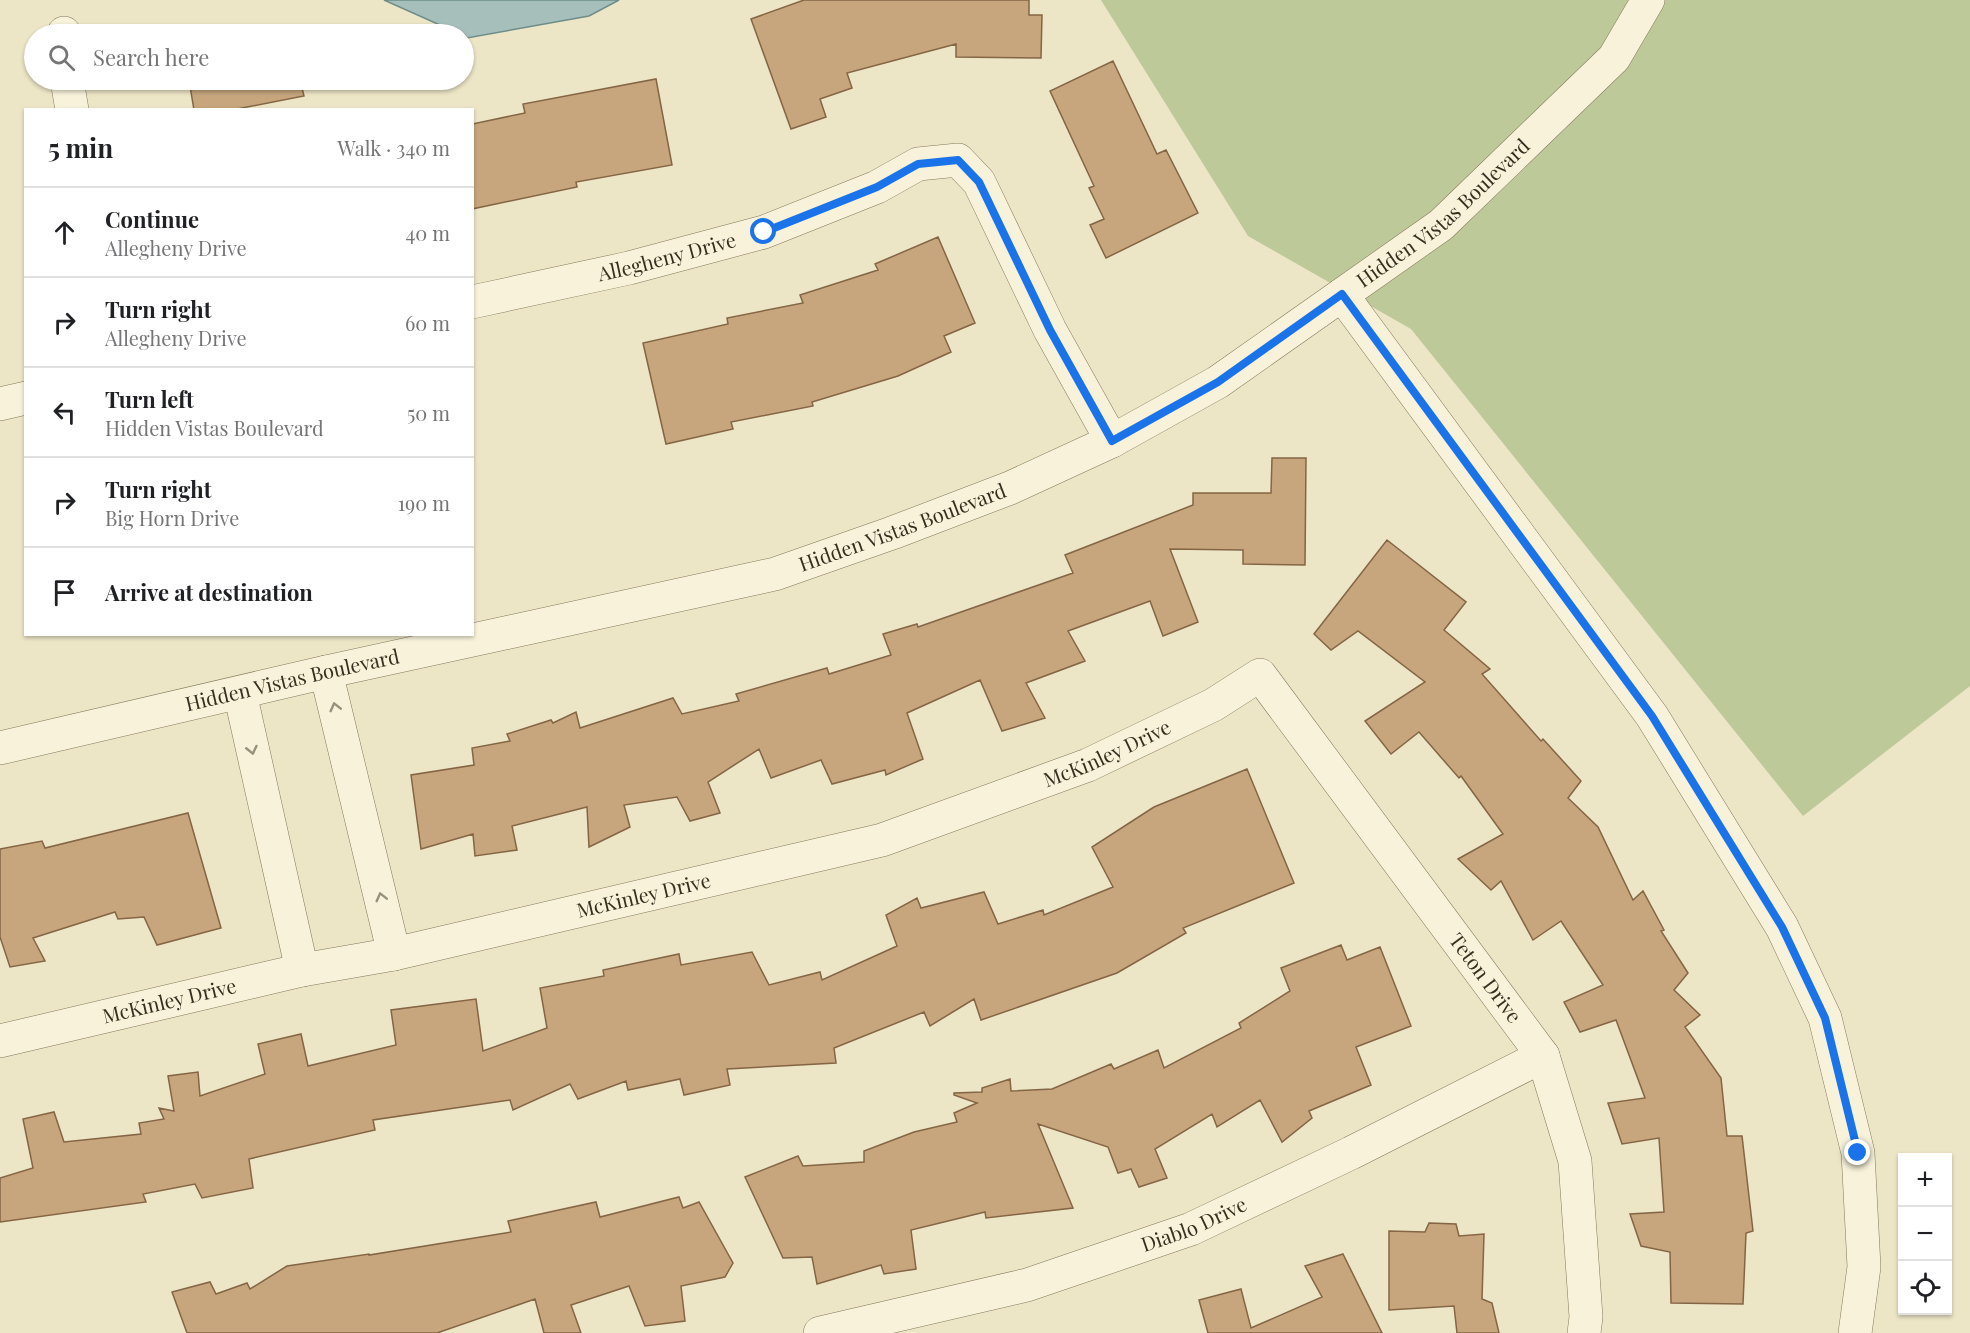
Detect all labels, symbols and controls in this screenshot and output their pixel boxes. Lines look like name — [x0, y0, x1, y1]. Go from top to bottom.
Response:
search box — [24, 24, 474, 90]
icon: search — [45, 41, 78, 74]
text: Search here — [93, 42, 209, 72]
text: 5 min — [48, 130, 113, 165]
street label: Hidden Vistas Boulevard — [1350, 132, 1535, 293]
text: Walk · 340 m — [338, 134, 450, 161]
text: Continue — [105, 204, 199, 234]
icon: ahead — [48, 216, 81, 249]
route start — [750, 218, 776, 244]
text: 40 m — [405, 219, 450, 246]
street label: Allegheny Drive — [594, 225, 739, 287]
text: Allegheny Drive — [105, 234, 247, 261]
text: Turn right — [105, 294, 211, 324]
icon: right — [48, 306, 81, 339]
text: 60 m — [405, 309, 450, 336]
text: Allegheny Drive — [105, 324, 247, 351]
text: Turn left — [105, 384, 194, 414]
icon: left — [48, 396, 81, 429]
text: 50 m — [407, 399, 450, 426]
text: Hidden Vistas Boulevard — [105, 414, 324, 441]
text: Turn right — [105, 474, 211, 504]
street label: Hidden Vistas Boulevard — [795, 476, 1010, 577]
icon: right — [48, 486, 81, 519]
text: 190 m — [398, 489, 450, 516]
text: Big Horn Drive — [105, 504, 239, 531]
icon: arrive — [48, 576, 81, 609]
text: Arrive at destination — [105, 577, 313, 607]
street label: Hidden Vistas Boulevard — [182, 641, 402, 716]
one-way arrow — [329, 702, 342, 712]
street label: McKinley Drive — [1039, 712, 1175, 792]
one-way arrow — [245, 745, 258, 755]
street label: McKinley Drive — [574, 866, 713, 923]
one-way arrow — [375, 892, 388, 902]
street label: Teton Drive — [1444, 927, 1529, 1028]
street label: McKinley Drive — [99, 971, 239, 1029]
route end — [1844, 1139, 1870, 1165]
map controls — [1898, 1153, 1952, 1315]
button: + — [1898, 1153, 1952, 1207]
street label: Diablo Drive — [1137, 1190, 1250, 1257]
button: − — [1898, 1207, 1952, 1261]
button: locate — [1898, 1261, 1952, 1315]

